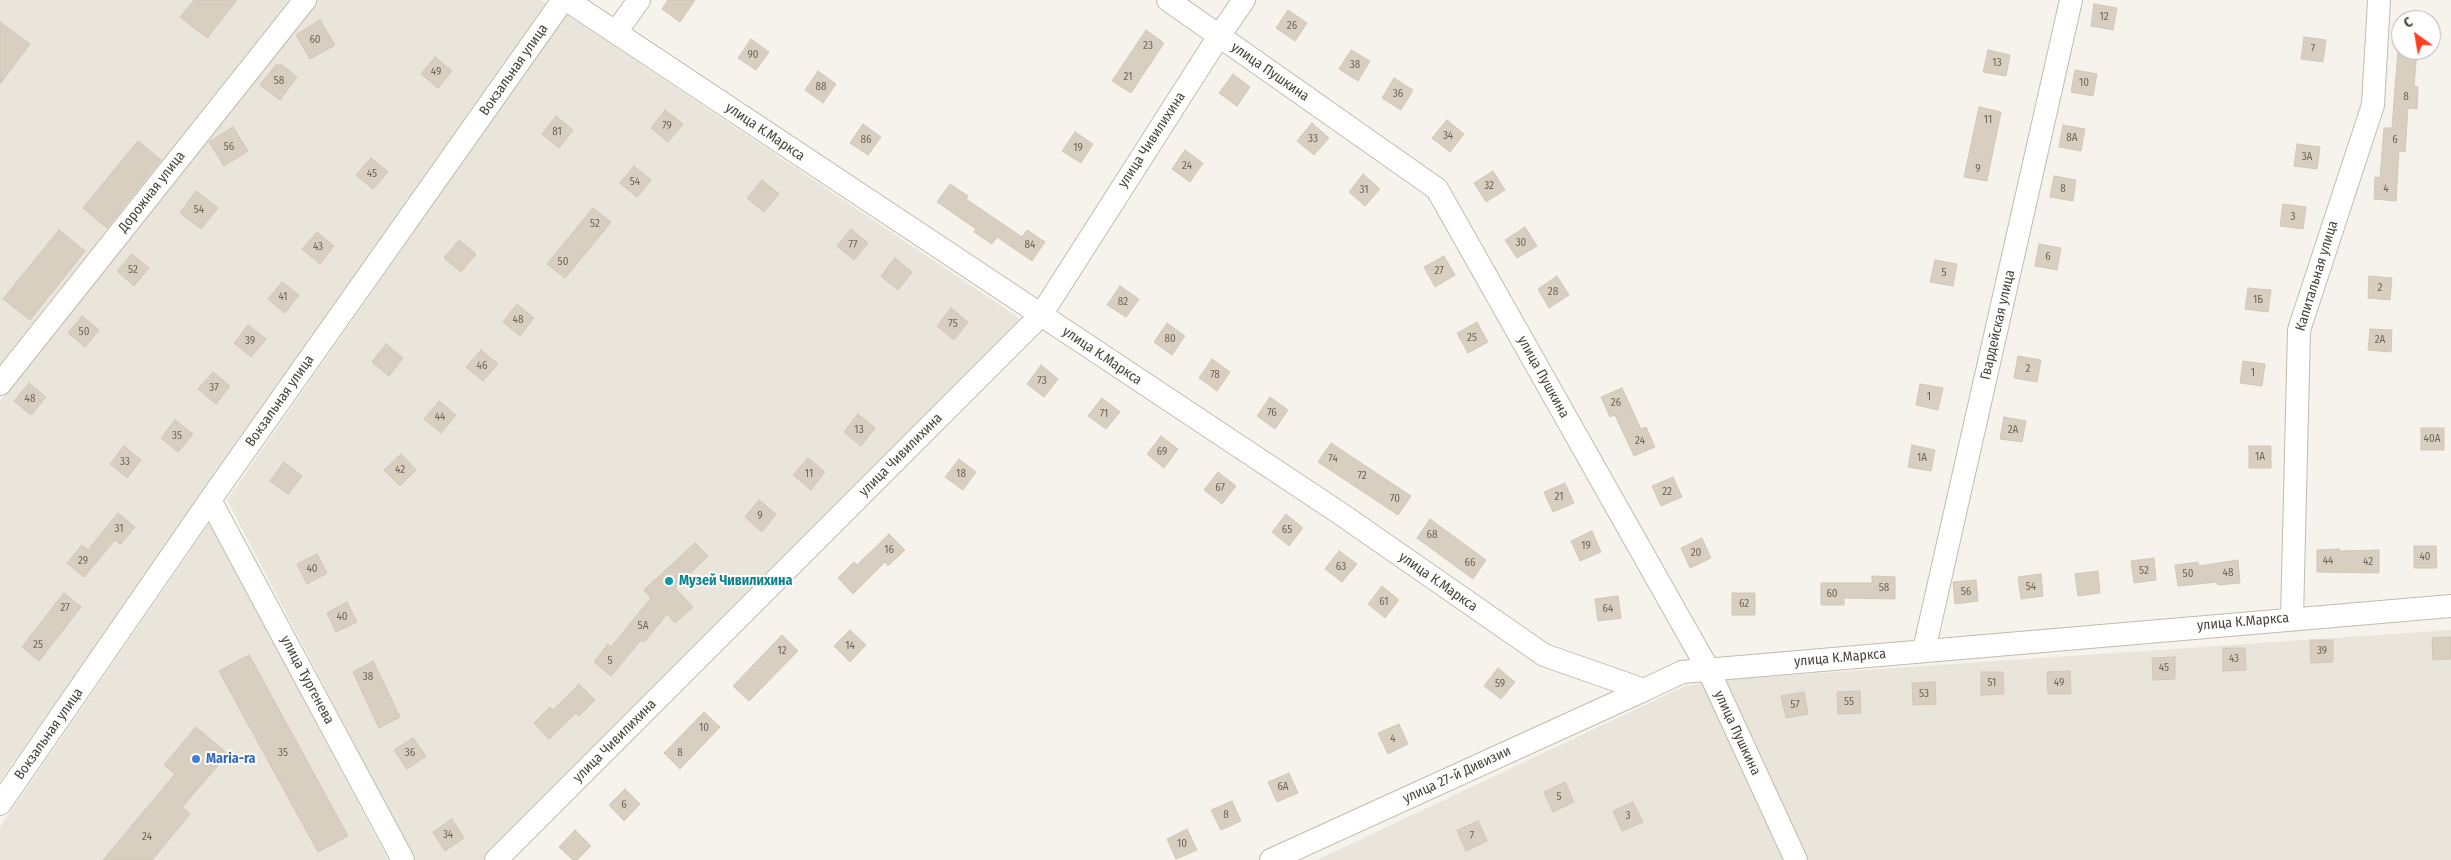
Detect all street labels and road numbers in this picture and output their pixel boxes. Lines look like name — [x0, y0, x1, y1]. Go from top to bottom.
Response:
street label: Вокзальная улица — [476, 21, 552, 119]
street label: улица Пушкина — [1228, 39, 1312, 105]
street label: улица Чивилихина — [1115, 89, 1189, 191]
street label: улица К.Маркса — [722, 99, 808, 165]
street label: Дорожная улица — [115, 148, 189, 236]
street label: Капитальная улица — [2292, 219, 2342, 333]
street label: Гвардейская улица — [1977, 268, 2019, 382]
street label: улица К.Маркса — [1059, 323, 1145, 389]
street label: улица Пушкина — [1513, 333, 1573, 421]
street label: Вокзальная улица — [242, 352, 318, 450]
street label: улица Чивилихина — [856, 410, 946, 500]
street label: улица К.Маркса — [1395, 549, 1481, 615]
street label: улица К.Маркса — [2196, 610, 2290, 634]
street label: улица Тургенева — [277, 633, 337, 727]
street label: улица К.Маркса — [1793, 646, 1887, 670]
street label: Вокзальная улица — [11, 685, 87, 783]
street label: улица Пушкина — [1710, 688, 1764, 778]
street label: улица Чивилихина — [570, 696, 660, 786]
street label: улица 27-й Дивизии — [1400, 743, 1514, 807]

